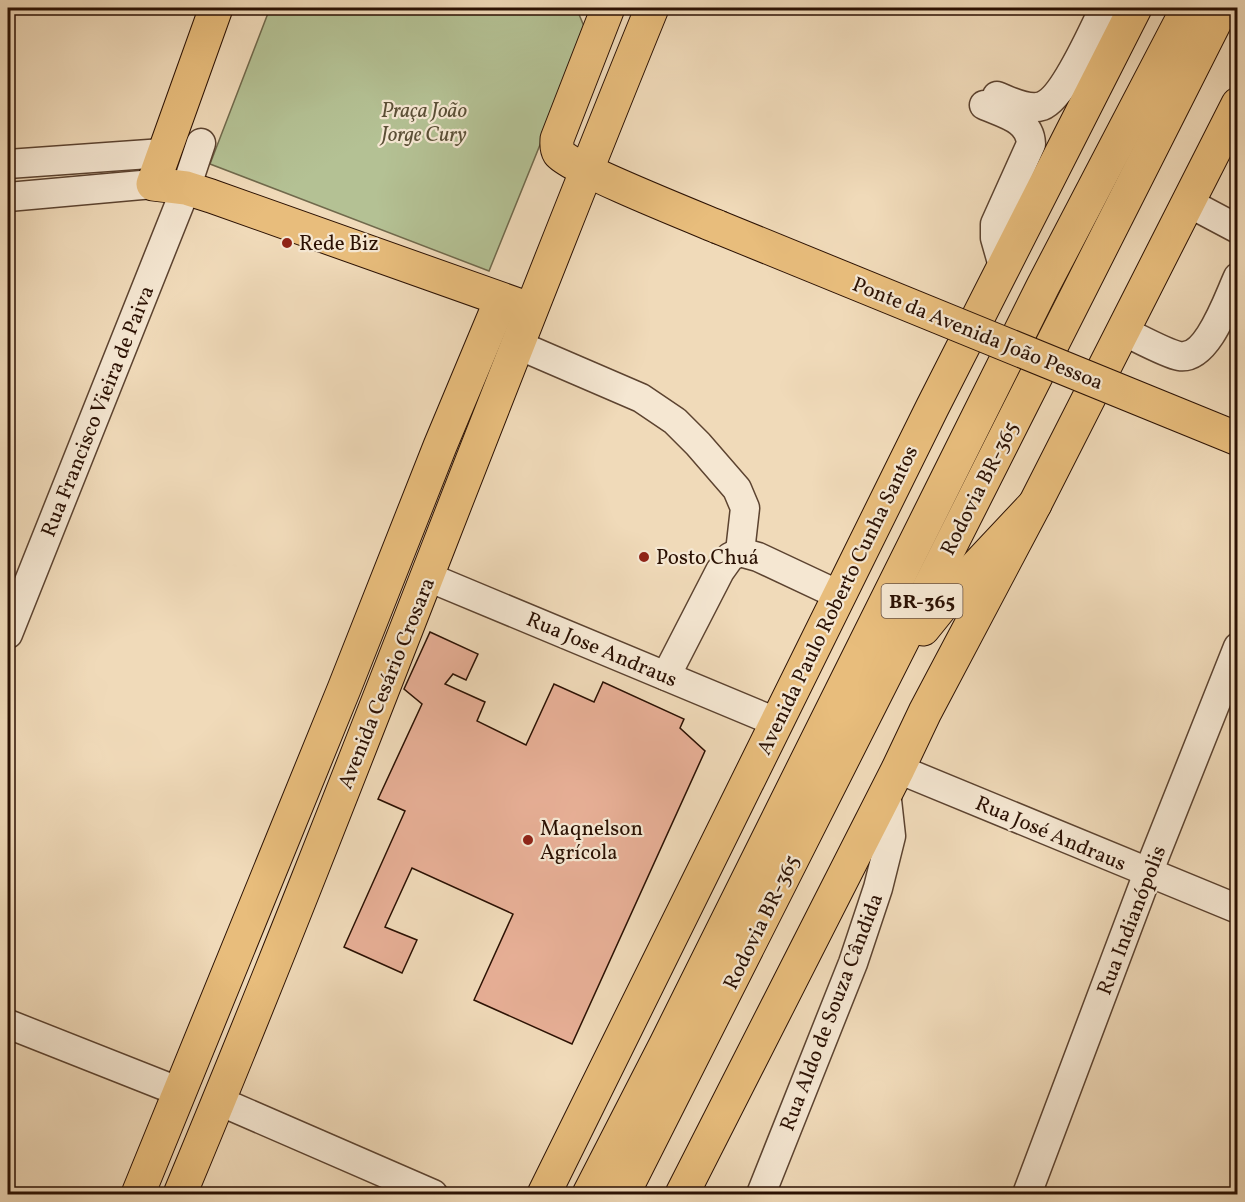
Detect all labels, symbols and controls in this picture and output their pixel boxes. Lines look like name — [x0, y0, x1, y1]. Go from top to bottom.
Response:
park label: Praça João Jorge Cury — [379, 97, 467, 150]
place label: Rede Biz — [299, 230, 379, 259]
marker: Rede Biz — [280, 236, 294, 250]
street label: Ponte da Avenida João Pessoa — [848, 271, 1107, 398]
street label: Rua Francisco Vieira de Paiva — [35, 282, 162, 542]
street label: Rodovia BR-365 — [934, 417, 1027, 561]
street label: Avenida Paulo Roberto Cunha Santos — [751, 441, 926, 760]
place label: Posto Chuá — [656, 544, 759, 573]
marker: Posto Chuá — [637, 550, 651, 564]
street label: Avenida Cesário Crosara — [332, 573, 443, 794]
road number: BR-365 — [882, 584, 962, 618]
street label: Rua Jose Andraus — [521, 606, 681, 695]
street label: Rua José Andraus — [970, 790, 1130, 879]
place label: Maqnelson Agrícola — [540, 815, 643, 868]
marker: Maqnelson Agrícola — [521, 833, 535, 847]
street label: Rua Indianópolis — [1091, 842, 1174, 999]
street label: Rodovia BR-365 — [717, 850, 808, 995]
street label: Rua Aldo de Souza Cândida — [774, 890, 891, 1135]

